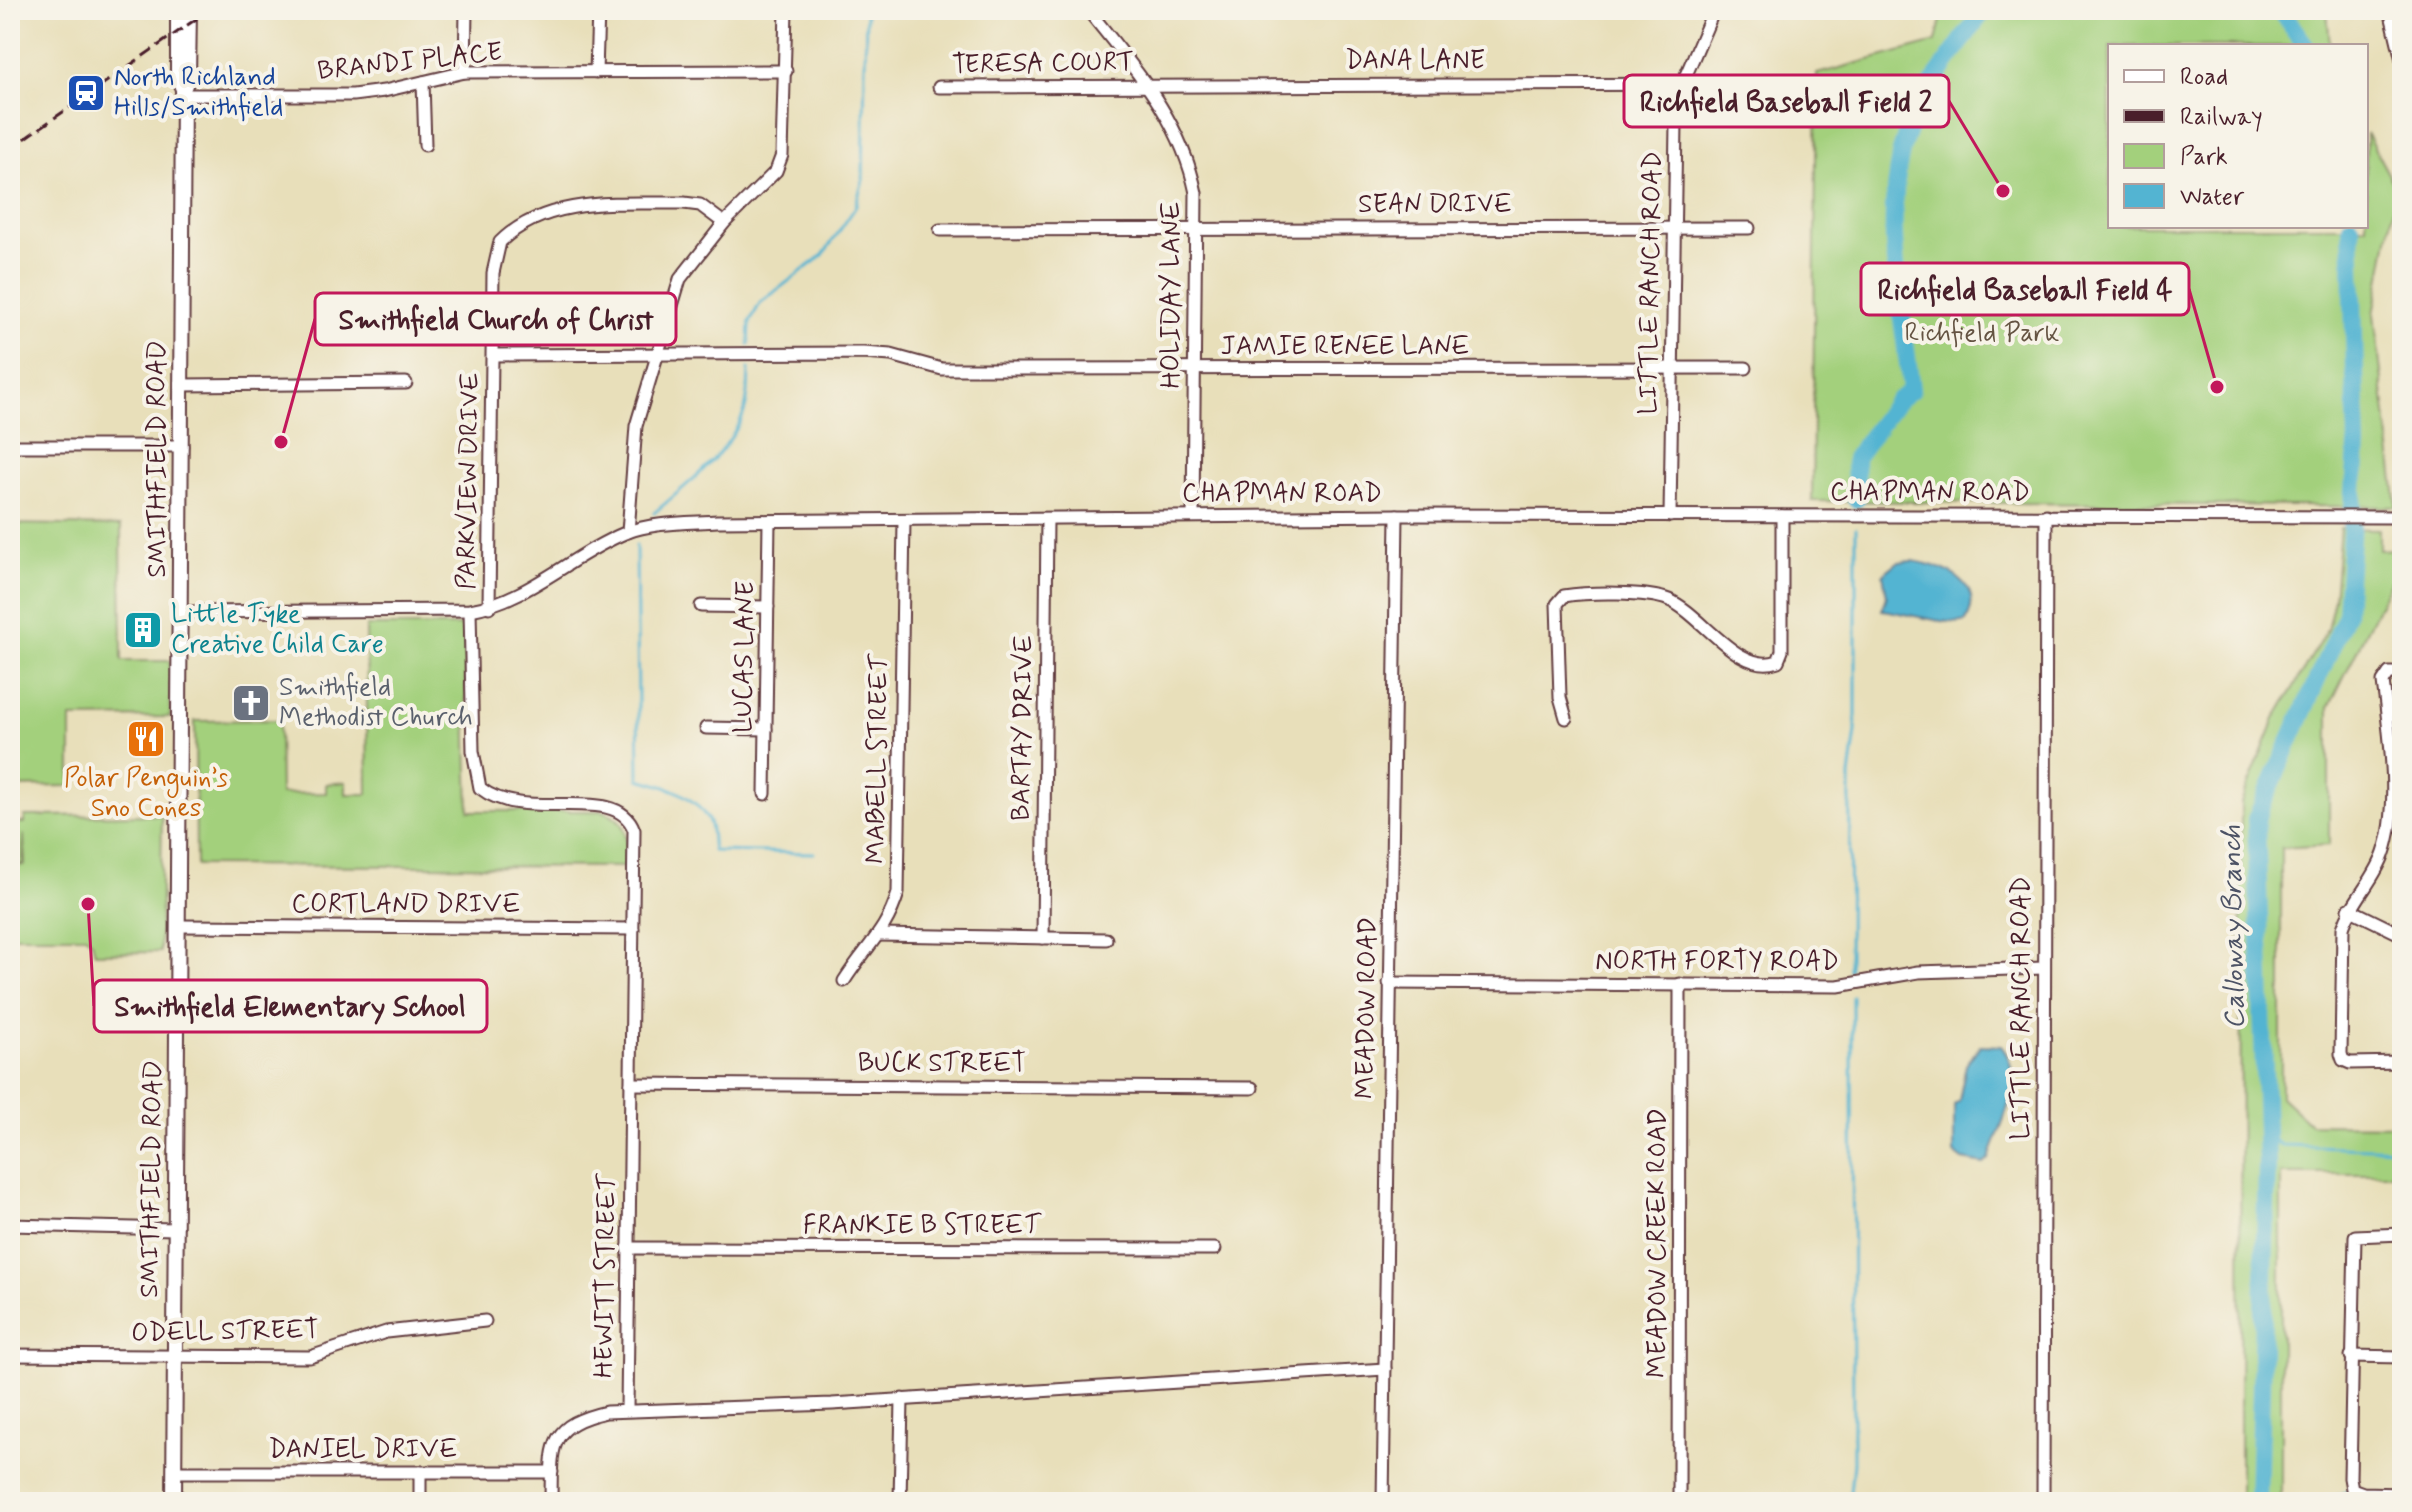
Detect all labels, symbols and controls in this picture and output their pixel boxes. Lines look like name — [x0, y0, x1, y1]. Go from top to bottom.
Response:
street label: BRANDI PLACE — [316, 35, 504, 89]
street label: DANA LANE — [1345, 44, 1485, 78]
legend — [2108, 44, 2368, 228]
street label: TERESA COURT — [952, 45, 1134, 83]
place label: North Richland Hills/Smithfield — [114, 61, 283, 125]
text: Road — [2180, 62, 2228, 93]
station icon: North Richland Hills/Smithfield — [65, 72, 107, 114]
callout: Richfield Baseball Field 2 — [1624, 75, 1949, 127]
text: Richfield Baseball Field 2 — [1640, 85, 1932, 122]
text: Railway — [2180, 102, 2263, 133]
text: Park — [2180, 142, 2228, 173]
street label: LITTLE RANCH ROAD — [1632, 151, 1670, 415]
text: Water — [2180, 182, 2245, 213]
street label: SEAN DRIVE — [1358, 188, 1512, 222]
street label: HOLIDAY LANE — [1155, 202, 1189, 388]
callout: Richfield Baseball Field 4 — [1861, 263, 2189, 315]
text: Richfield Baseball Field 4 — [1878, 273, 2173, 310]
callout: Smithfield Church of Christ — [315, 293, 676, 345]
text: Smithfield Church of Christ — [338, 303, 654, 340]
park label: Richfield Park — [1905, 317, 2060, 351]
street label: JAMIE RENEE LANE — [1221, 330, 1469, 364]
street label: SMITHFIELD ROAD — [141, 340, 175, 578]
street label: PARKVIEW DRIVE — [450, 372, 488, 590]
street label: CHAPMAN ROAD — [1830, 476, 2030, 510]
street label: CHAPMAN ROAD — [1182, 477, 1382, 511]
street label: LUCAS LANE — [727, 581, 763, 733]
place label: Little Tyke Creative Child Care — [171, 598, 384, 662]
building icon: Little Tyke Creative Child Care — [122, 609, 164, 651]
street label: BARTAY DRIVE — [1004, 635, 1042, 821]
street label: MABELL STREET — [859, 653, 897, 864]
place label: Smithfield Methodist Church — [279, 671, 473, 735]
church icon: Smithfield Methodist Church — [230, 682, 272, 724]
restaurant icon: Polar Penguin’s Sno Cones — [125, 718, 167, 760]
place label: Polar Penguin’s Sno Cones — [64, 762, 228, 826]
water label: Calloway Branch — [2214, 825, 2254, 1029]
street label: LITTLE RANCH ROAD — [2005, 876, 2039, 1140]
street label: CORTLAND DRIVE — [291, 888, 521, 922]
street label: MEADOW ROAD — [1348, 917, 1386, 1099]
street label: NORTH FORTY ROAD — [1595, 945, 1839, 979]
callout: Smithfield Elementary School — [94, 980, 487, 1032]
text: Smithfield Elementary School — [114, 990, 466, 1027]
street label: BUCK STREET — [858, 1047, 1026, 1081]
street label: SMITHFIELD ROAD — [133, 1060, 171, 1298]
street label: MEADOW CREEK ROAD — [1641, 1108, 1675, 1378]
street label: HEWITT STREET — [587, 1172, 625, 1378]
street label: FRANKIE B STREET — [803, 1209, 1042, 1243]
street label: ODELL STREET — [131, 1313, 319, 1351]
street label: DANIEL DRIVE — [268, 1433, 458, 1467]

